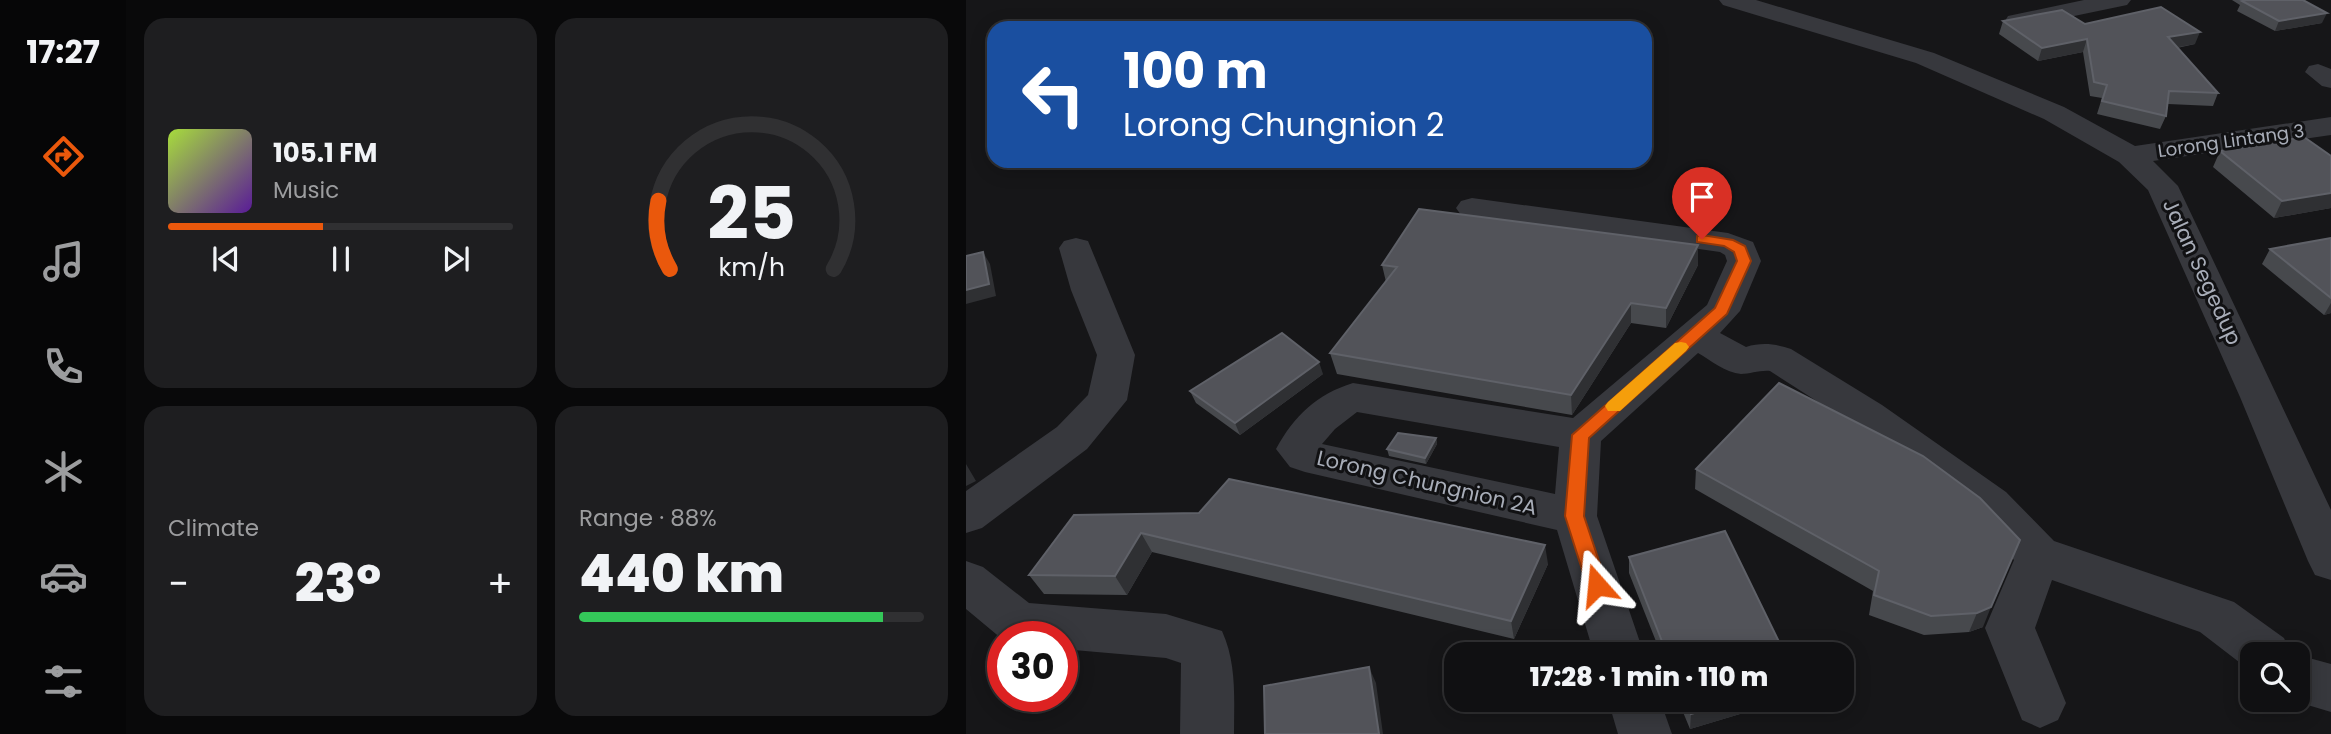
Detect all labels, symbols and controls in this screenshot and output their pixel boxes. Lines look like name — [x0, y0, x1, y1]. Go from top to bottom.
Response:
text: 17:27 — [26, 29, 100, 74]
text: 100 m — [1123, 37, 1268, 105]
icon: left — [1008, 49, 1099, 140]
text: Lorong Chungnion 2 — [1123, 102, 1444, 147]
street label: Lorong Lintang 3 — [2156, 118, 2306, 163]
icon: directions — [39, 132, 88, 181]
text: 105.1 FM — [273, 135, 377, 171]
text: 25 — [707, 164, 796, 265]
pin — [1672, 167, 1732, 239]
text: Music — [273, 174, 339, 206]
icon: arrive — [1683, 178, 1721, 216]
street label: Jalan Segedup — [2156, 194, 2249, 350]
icon: music — [39, 237, 88, 286]
icon: previous — [207, 240, 245, 278]
icon: pause — [322, 240, 360, 278]
icon: next — [437, 240, 475, 278]
text: km/h — [718, 250, 785, 285]
icon: phone — [39, 342, 88, 391]
street label: Lorong Chungnion 2A — [1314, 443, 1540, 522]
icon: climate — [39, 447, 88, 496]
text: Range · 88% — [579, 502, 717, 534]
text: Climate — [168, 512, 259, 544]
text: 440 km — [579, 537, 784, 610]
text: 23° — [295, 547, 381, 620]
position arrow — [1560, 548, 1634, 622]
icon: car — [39, 552, 88, 601]
text: − — [168, 557, 189, 610]
text: + — [487, 557, 513, 610]
speed limit sign: 30 — [987, 621, 1078, 712]
map controls — [2240, 642, 2310, 712]
button: search — [2240, 642, 2310, 712]
icon: filters — [39, 657, 88, 706]
text: 17:28 · 1 min · 110 m — [1530, 659, 1768, 695]

